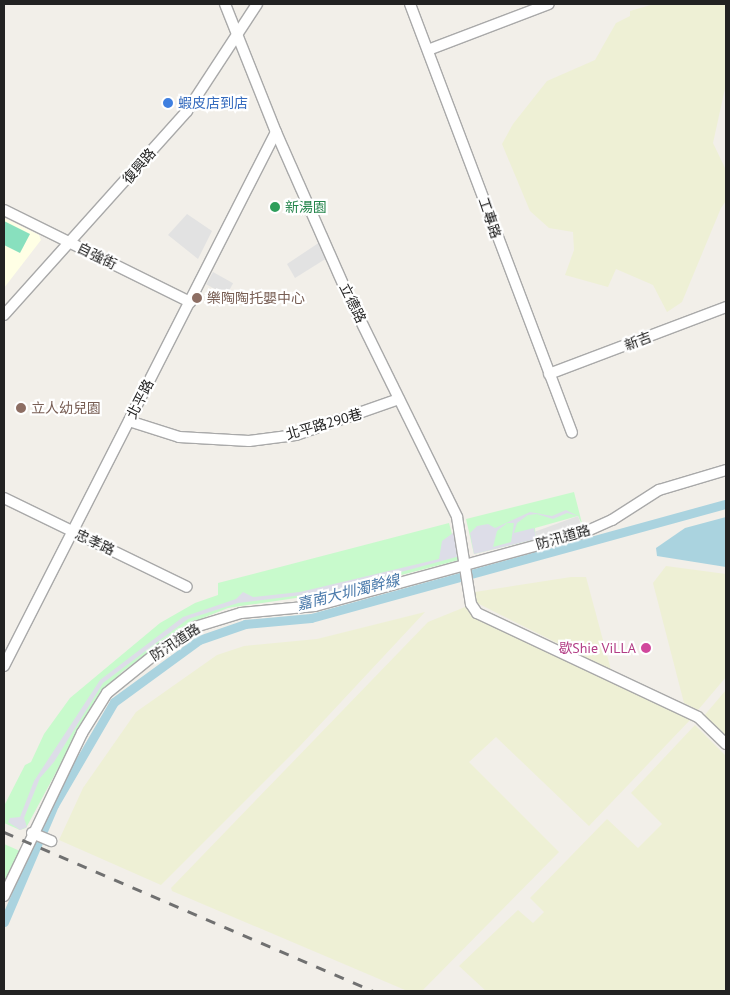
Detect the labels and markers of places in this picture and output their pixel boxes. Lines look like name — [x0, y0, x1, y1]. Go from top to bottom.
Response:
place label: 蝦皮店到店 — [178, 95, 248, 111]
marker: 蝦皮店到店 — [162, 97, 174, 109]
place label: 新湯園 — [285, 199, 327, 215]
marker: 新湯園 — [269, 201, 281, 213]
place label: 樂陶陶托嬰中心 — [207, 290, 305, 306]
marker: 樂陶陶托嬰中心 — [191, 292, 203, 304]
place label: 立人幼兒園 — [31, 400, 101, 416]
marker: 立人幼兒園 — [15, 402, 27, 414]
place label: 歇Shie ViLLA — [558, 640, 636, 656]
marker: 歇Shie ViLLA — [640, 642, 652, 654]

